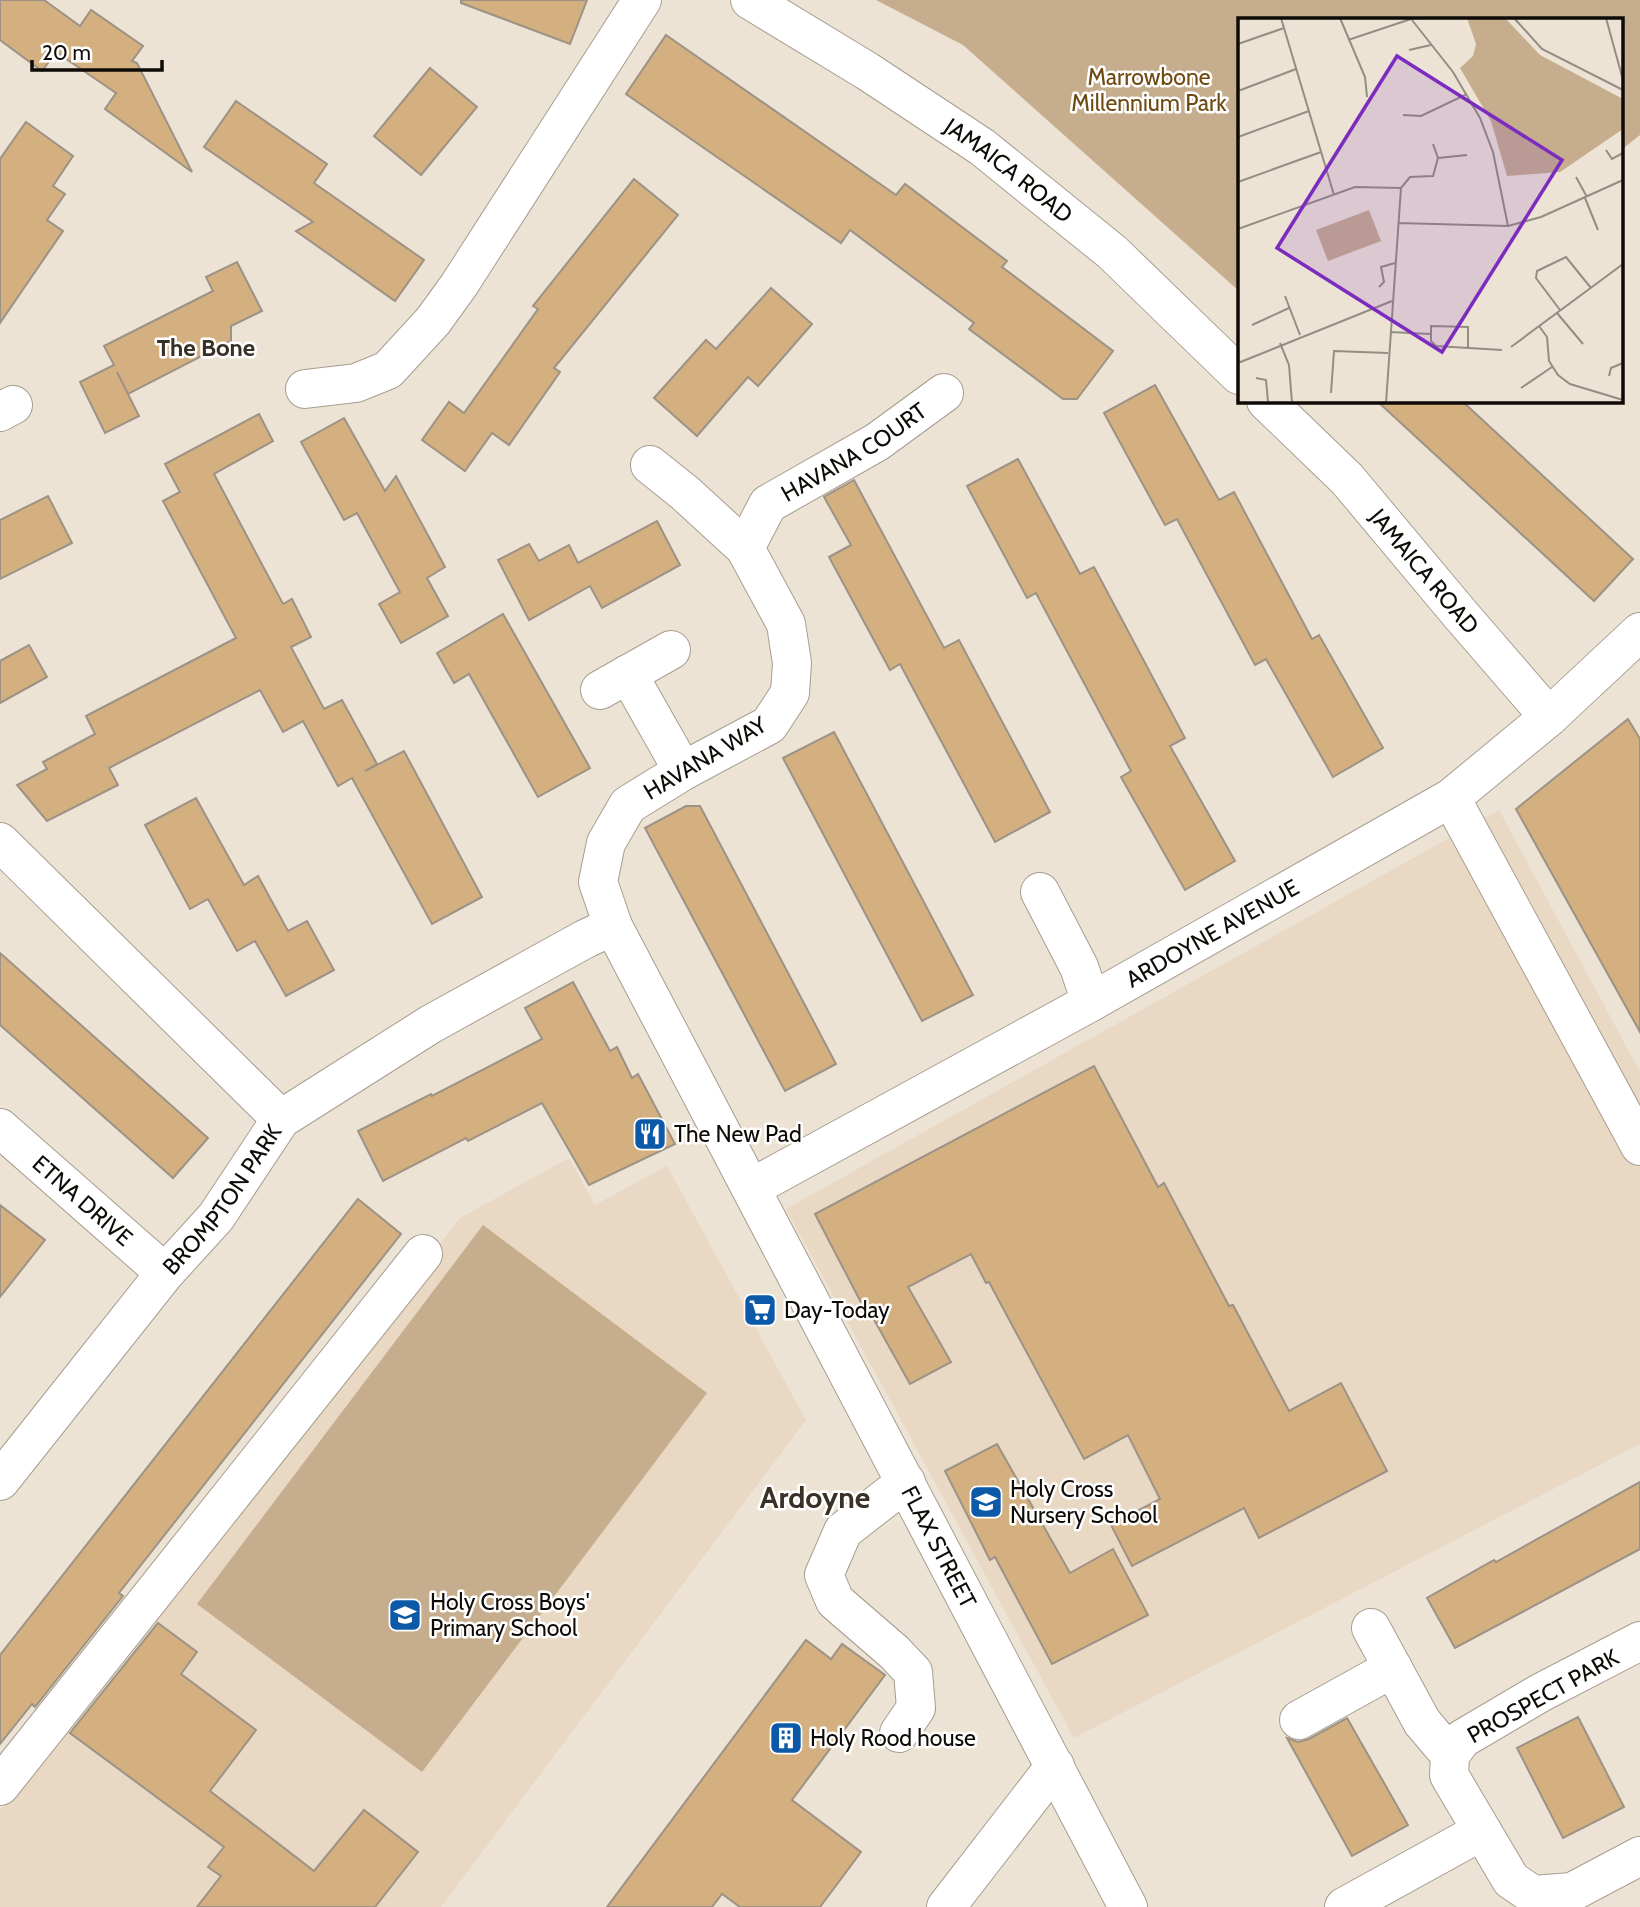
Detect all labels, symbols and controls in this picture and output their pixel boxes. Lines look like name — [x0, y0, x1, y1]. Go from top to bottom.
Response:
inset map — [1238, 18, 1622, 402]
scale bar — [32, 28, 161, 72]
text: 20 m — [42, 40, 91, 65]
park label: Marrowbone Millennium Park — [1071, 63, 1227, 117]
street label: JAMAICA ROAD — [938, 112, 1078, 229]
district label: The Bone — [157, 333, 255, 362]
street label: HAVANA COURT — [776, 396, 932, 508]
street label: JAMAICA ROAD — [1363, 502, 1485, 640]
street label: HAVANA WAY — [638, 710, 772, 806]
street label: ARDOYNE AVENUE — [1121, 873, 1304, 993]
restaurant icon: The New Pad — [631, 1115, 669, 1153]
street label: BROMPTON PARK — [157, 1119, 288, 1280]
place label: The New Pad — [674, 1120, 802, 1148]
street label: ETNA DRIVE — [27, 1149, 138, 1252]
supermarket icon: Day-Today — [741, 1291, 779, 1329]
place label: Day-Today — [784, 1296, 890, 1324]
place label: Holy Cross Nursery School — [1010, 1475, 1158, 1529]
district label: Ardoyne — [760, 1479, 870, 1516]
street label: FLAX STREET — [895, 1481, 982, 1613]
school or university icon: Holy Cross Nursery School — [967, 1483, 1005, 1521]
place label: Holy Cross Boys' Primary School — [430, 1588, 590, 1642]
school or university icon: Holy Cross Boys' Primary School — [386, 1596, 424, 1634]
street label: PROSPECT PARK — [1462, 1643, 1624, 1749]
building icon: Holy Rood house — [767, 1719, 805, 1757]
place label: Holy Rood house — [810, 1724, 976, 1752]

